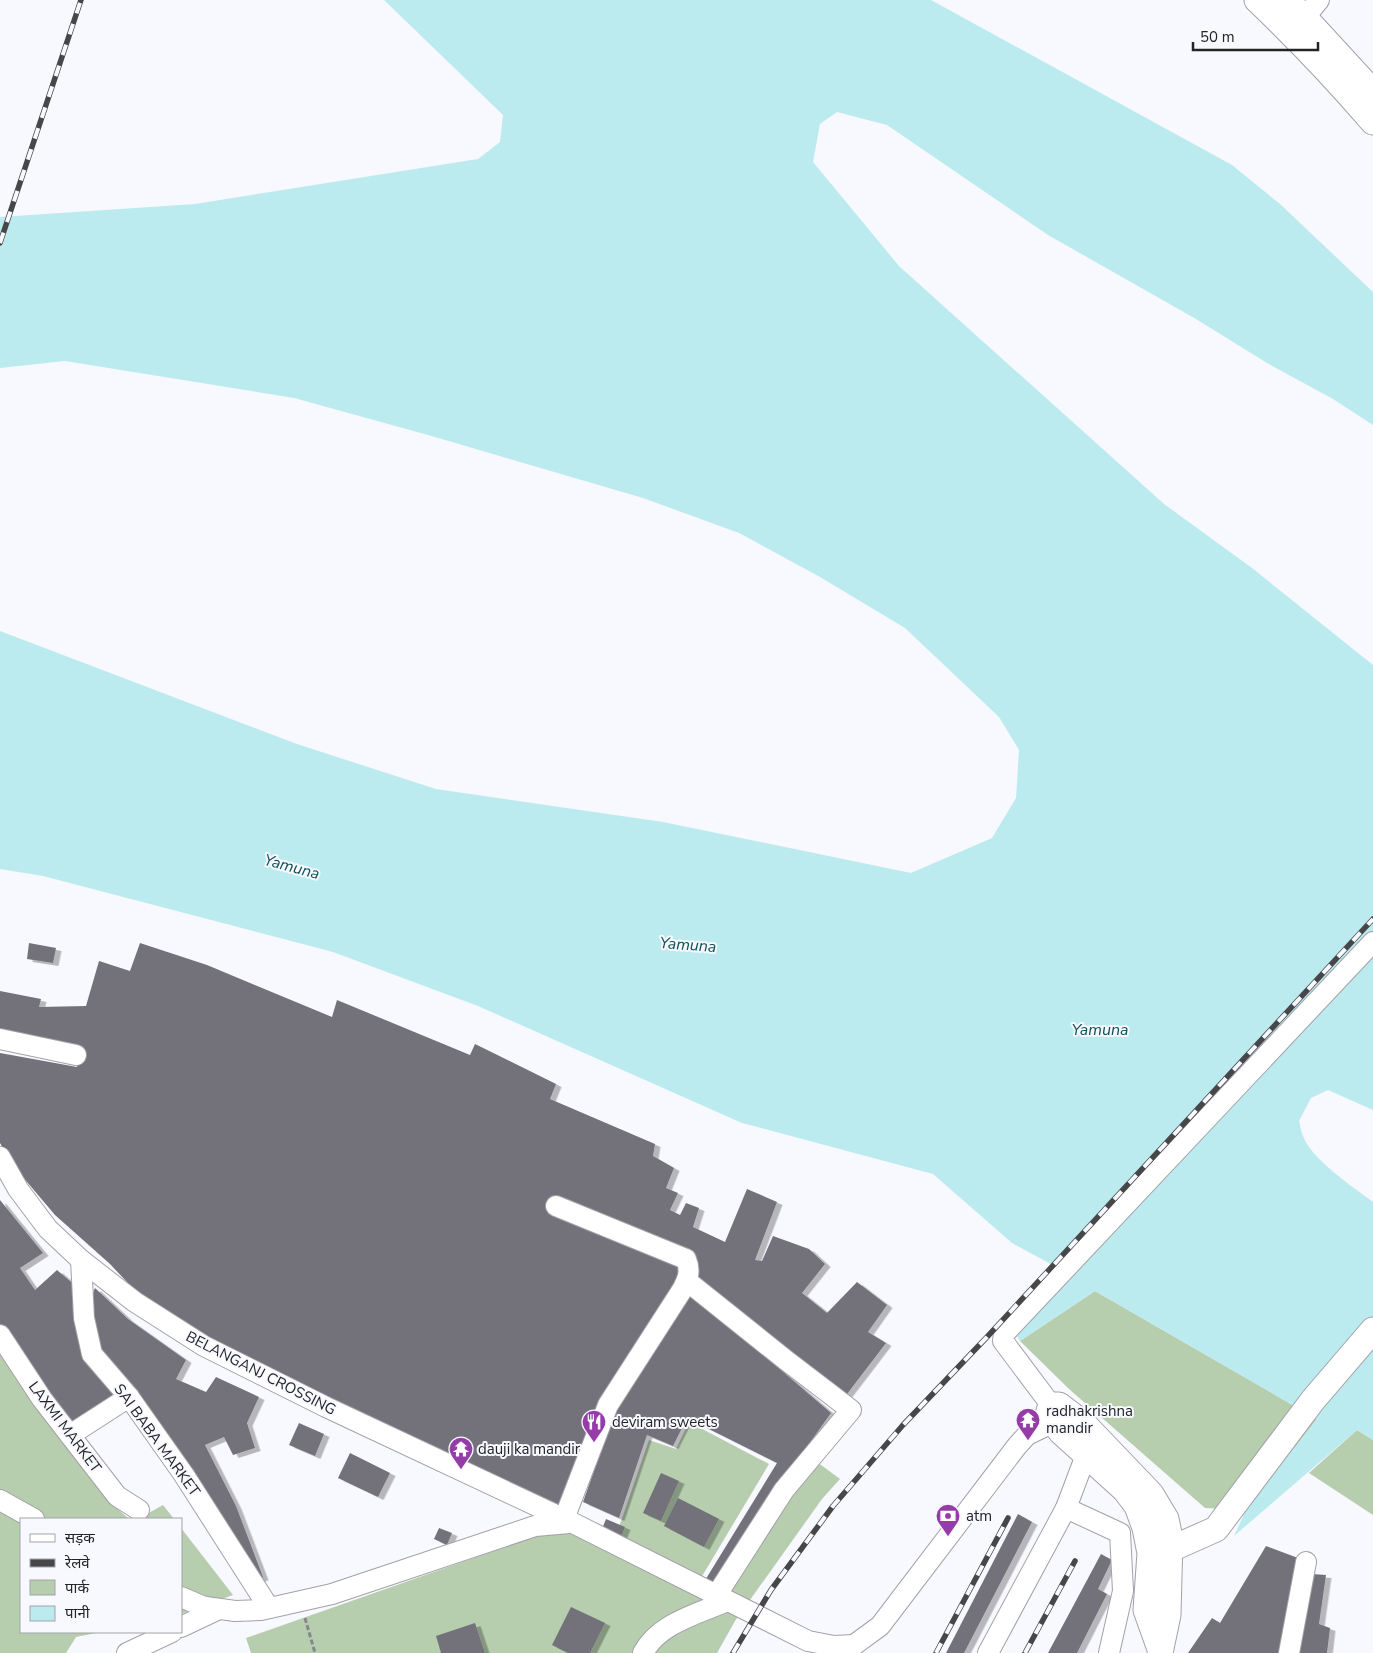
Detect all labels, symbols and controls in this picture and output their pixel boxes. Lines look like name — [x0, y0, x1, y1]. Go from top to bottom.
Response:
scale bar — [1193, 20, 1318, 52]
text: 50 m — [1200, 27, 1235, 47]
water label: Yamuna — [261, 849, 322, 885]
water label: Yamuna — [659, 932, 717, 958]
water label: Yamuna — [1071, 1019, 1129, 1041]
street label: BELANGANJ CROSSING — [182, 1326, 340, 1420]
street label: LAXMI MARKET — [24, 1377, 106, 1477]
street label: SAI BABA MARKET — [109, 1380, 205, 1500]
place label: radhakrishna mandir — [1046, 1401, 1133, 1438]
temple icon: radhakrishna mandir — [1015, 1407, 1041, 1441]
restaurant icon: deviram sweets — [581, 1409, 607, 1443]
place label: deviram sweets — [612, 1412, 718, 1432]
temple icon: dauji ka mandir — [448, 1436, 474, 1470]
place label: dauji ka mandir — [478, 1439, 581, 1459]
bank icon: atm — [935, 1503, 961, 1537]
place label: atm — [966, 1506, 992, 1526]
legend — [20, 1518, 182, 1633]
text: सड़क — [65, 1528, 95, 1548]
text: रेलवे — [64, 1553, 90, 1573]
text: पार्क — [65, 1578, 89, 1598]
text: पानी — [65, 1603, 91, 1623]

